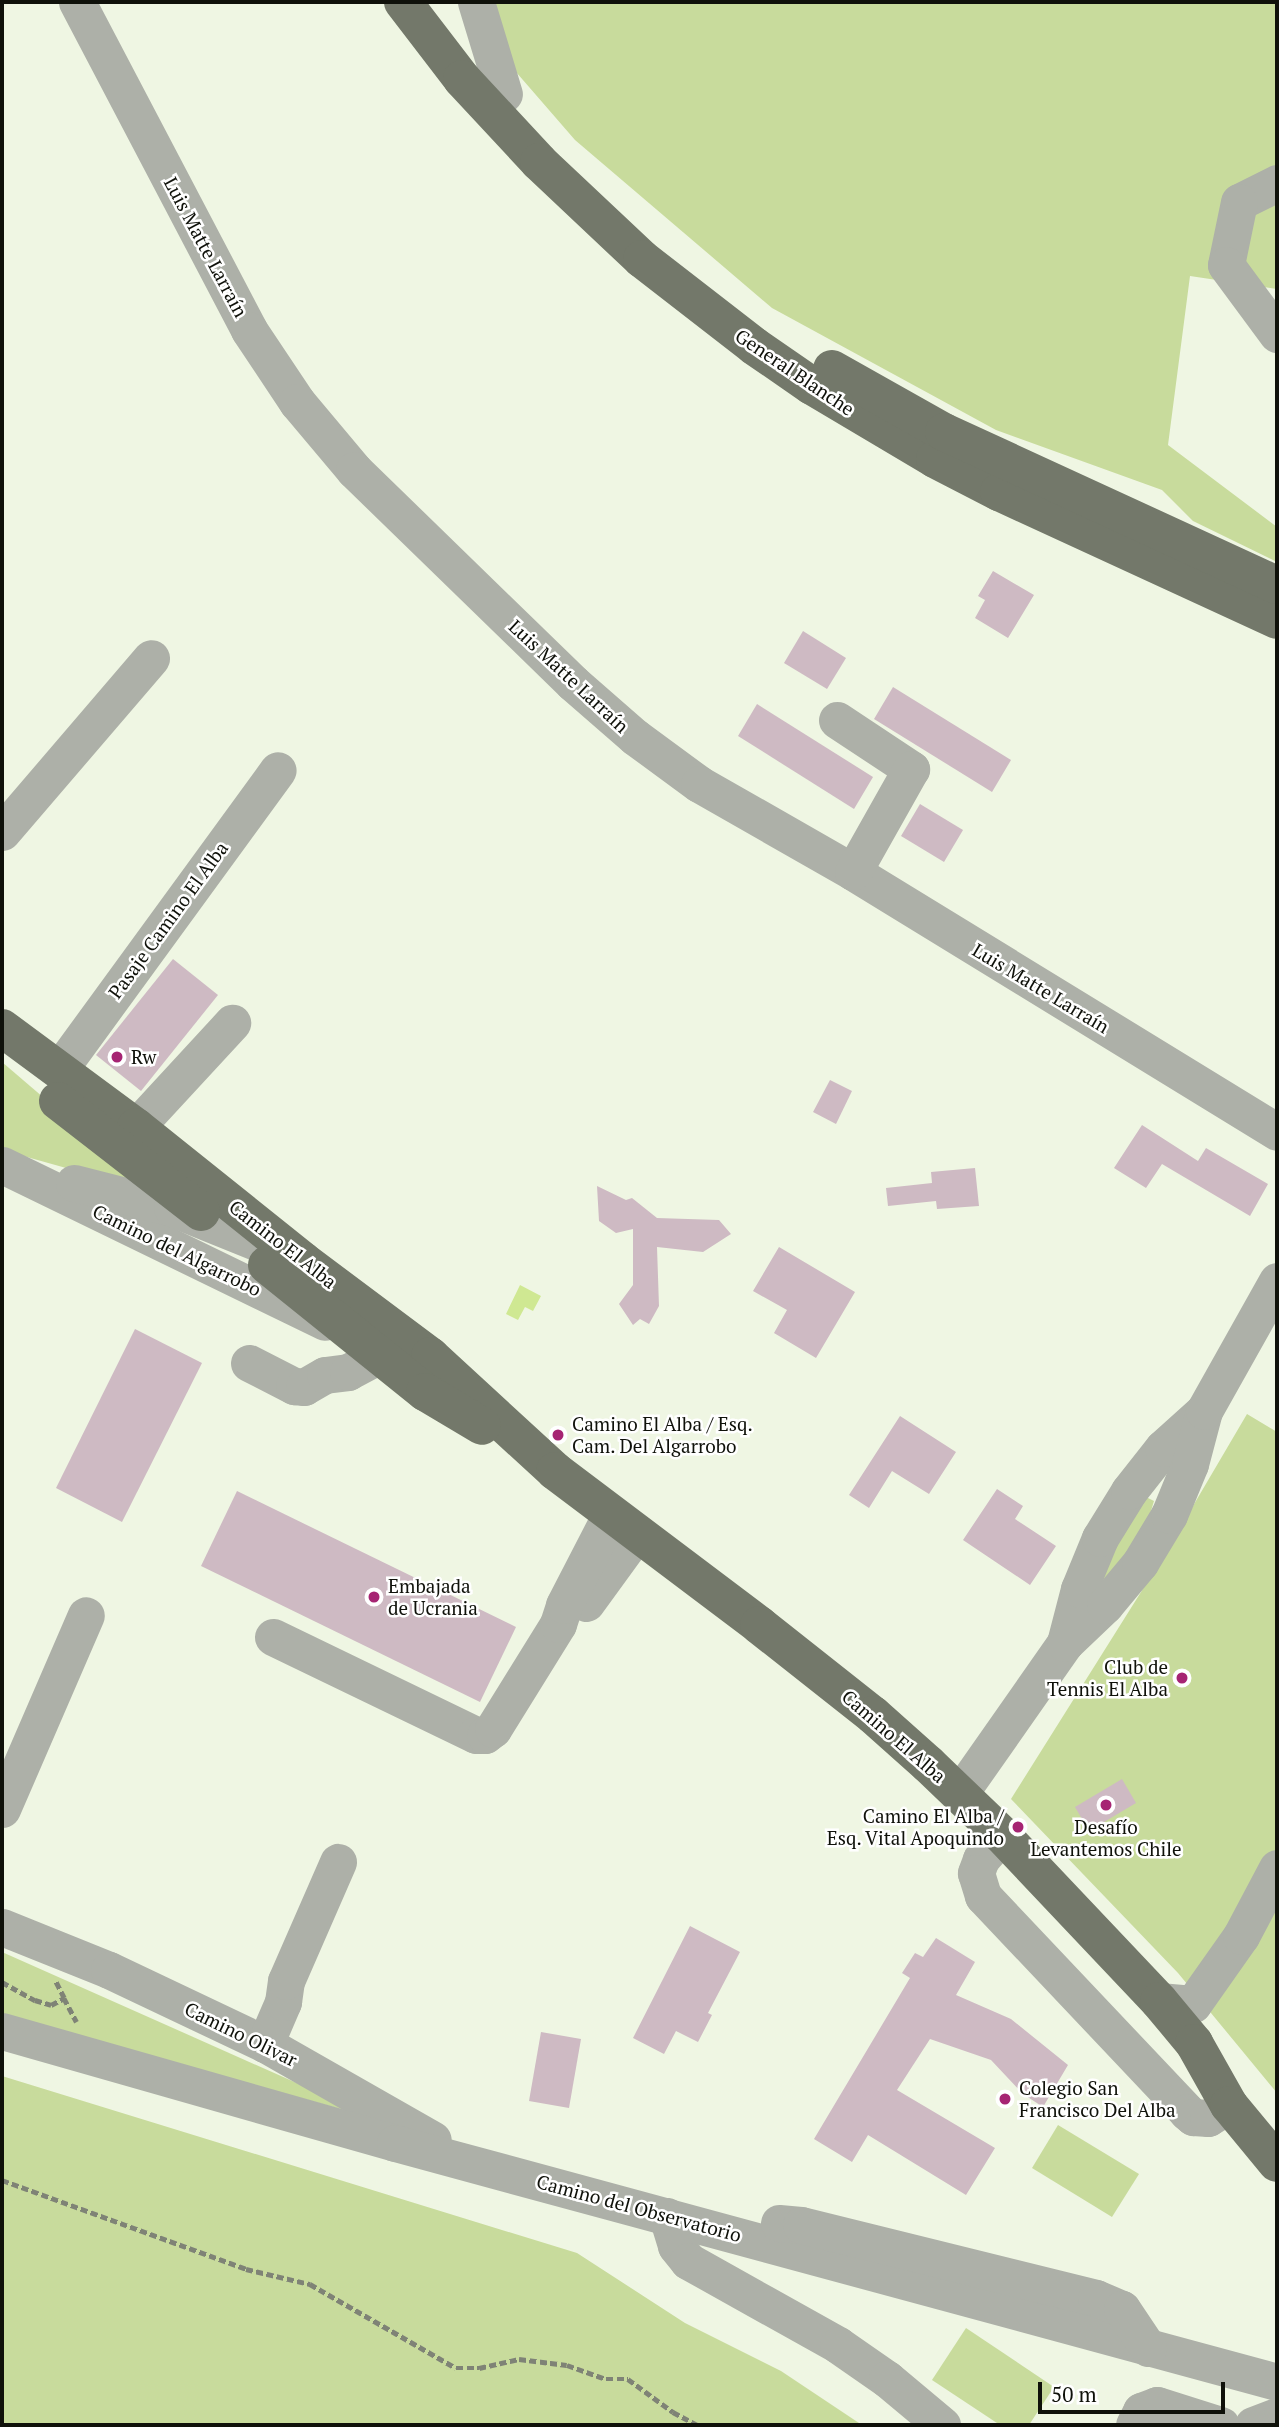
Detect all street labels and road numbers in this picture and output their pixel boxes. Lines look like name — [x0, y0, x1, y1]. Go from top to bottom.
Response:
street label: Luis Matte Larraín — [159, 173, 253, 321]
street label: General Blanche — [731, 324, 859, 420]
street label: Luis Matte Larraín — [504, 615, 634, 737]
street label: Pasaje Camino El Alba — [103, 837, 233, 1003]
street label: Luis Matte Larraín — [969, 938, 1113, 1038]
street label: Camino El Alba — [225, 1195, 341, 1293]
street label: Camino del Algarrobo — [89, 1199, 265, 1301]
street label: Camino El Alba — [837, 1685, 951, 1787]
street label: Camino Olivar — [181, 1997, 301, 2071]
street label: Camino del Observatorio — [534, 2170, 744, 2246]

